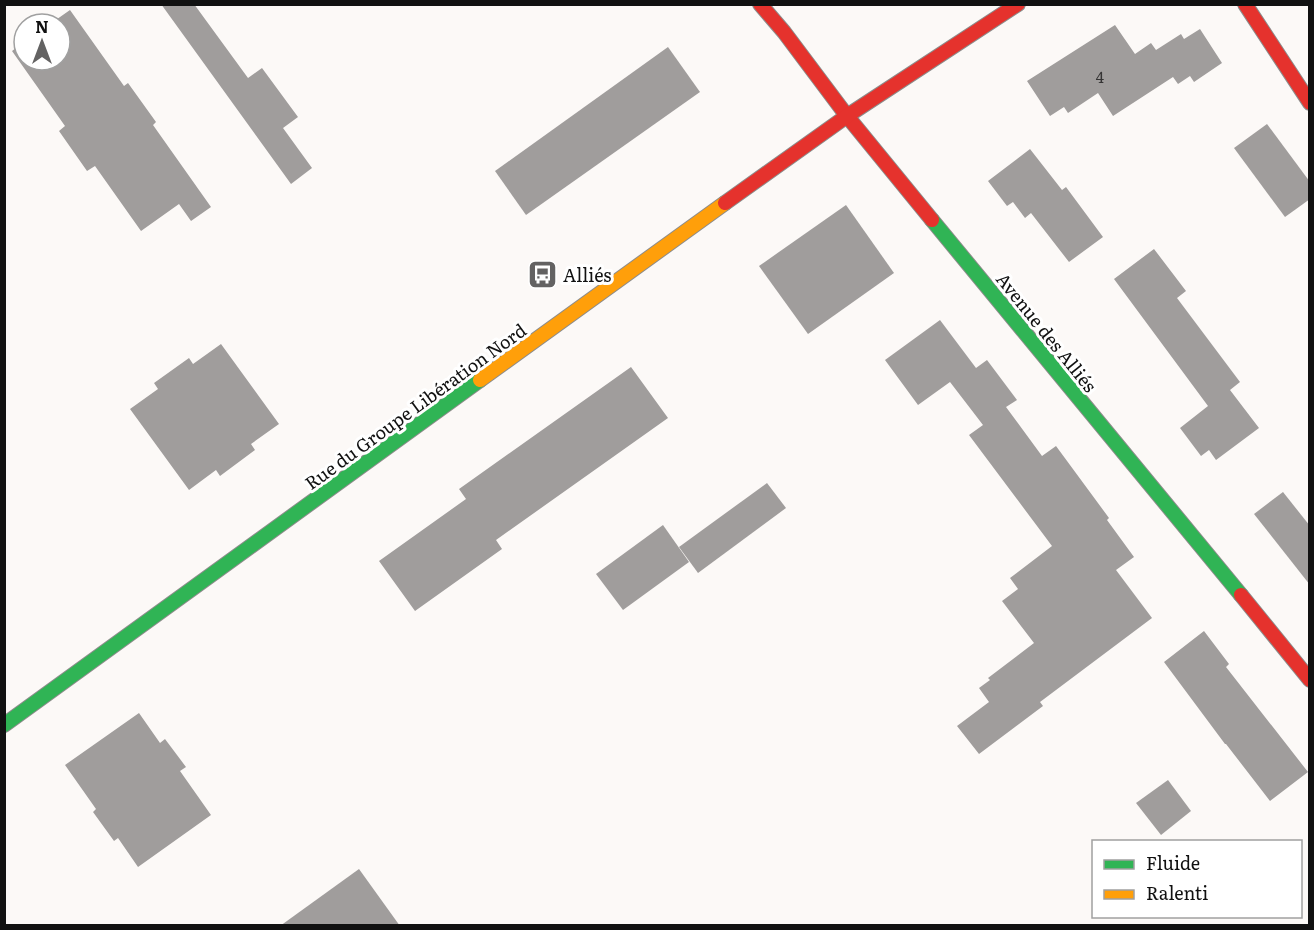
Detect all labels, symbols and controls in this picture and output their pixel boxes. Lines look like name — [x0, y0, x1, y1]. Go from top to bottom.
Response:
north arrow — [12, 12, 72, 72]
text: N — [35, 14, 49, 38]
house number: 4 — [1096, 65, 1104, 88]
bus stop icon: Alliés — [526, 258, 558, 290]
place label: Alliés — [563, 261, 612, 288]
street label: Avenue des Alliés — [990, 266, 1104, 398]
street label: Rue du Groupe Libération Nord — [299, 316, 531, 496]
legend — [1092, 840, 1302, 918]
text: Fluide — [1146, 849, 1200, 876]
text: Ralenti — [1146, 879, 1208, 906]

